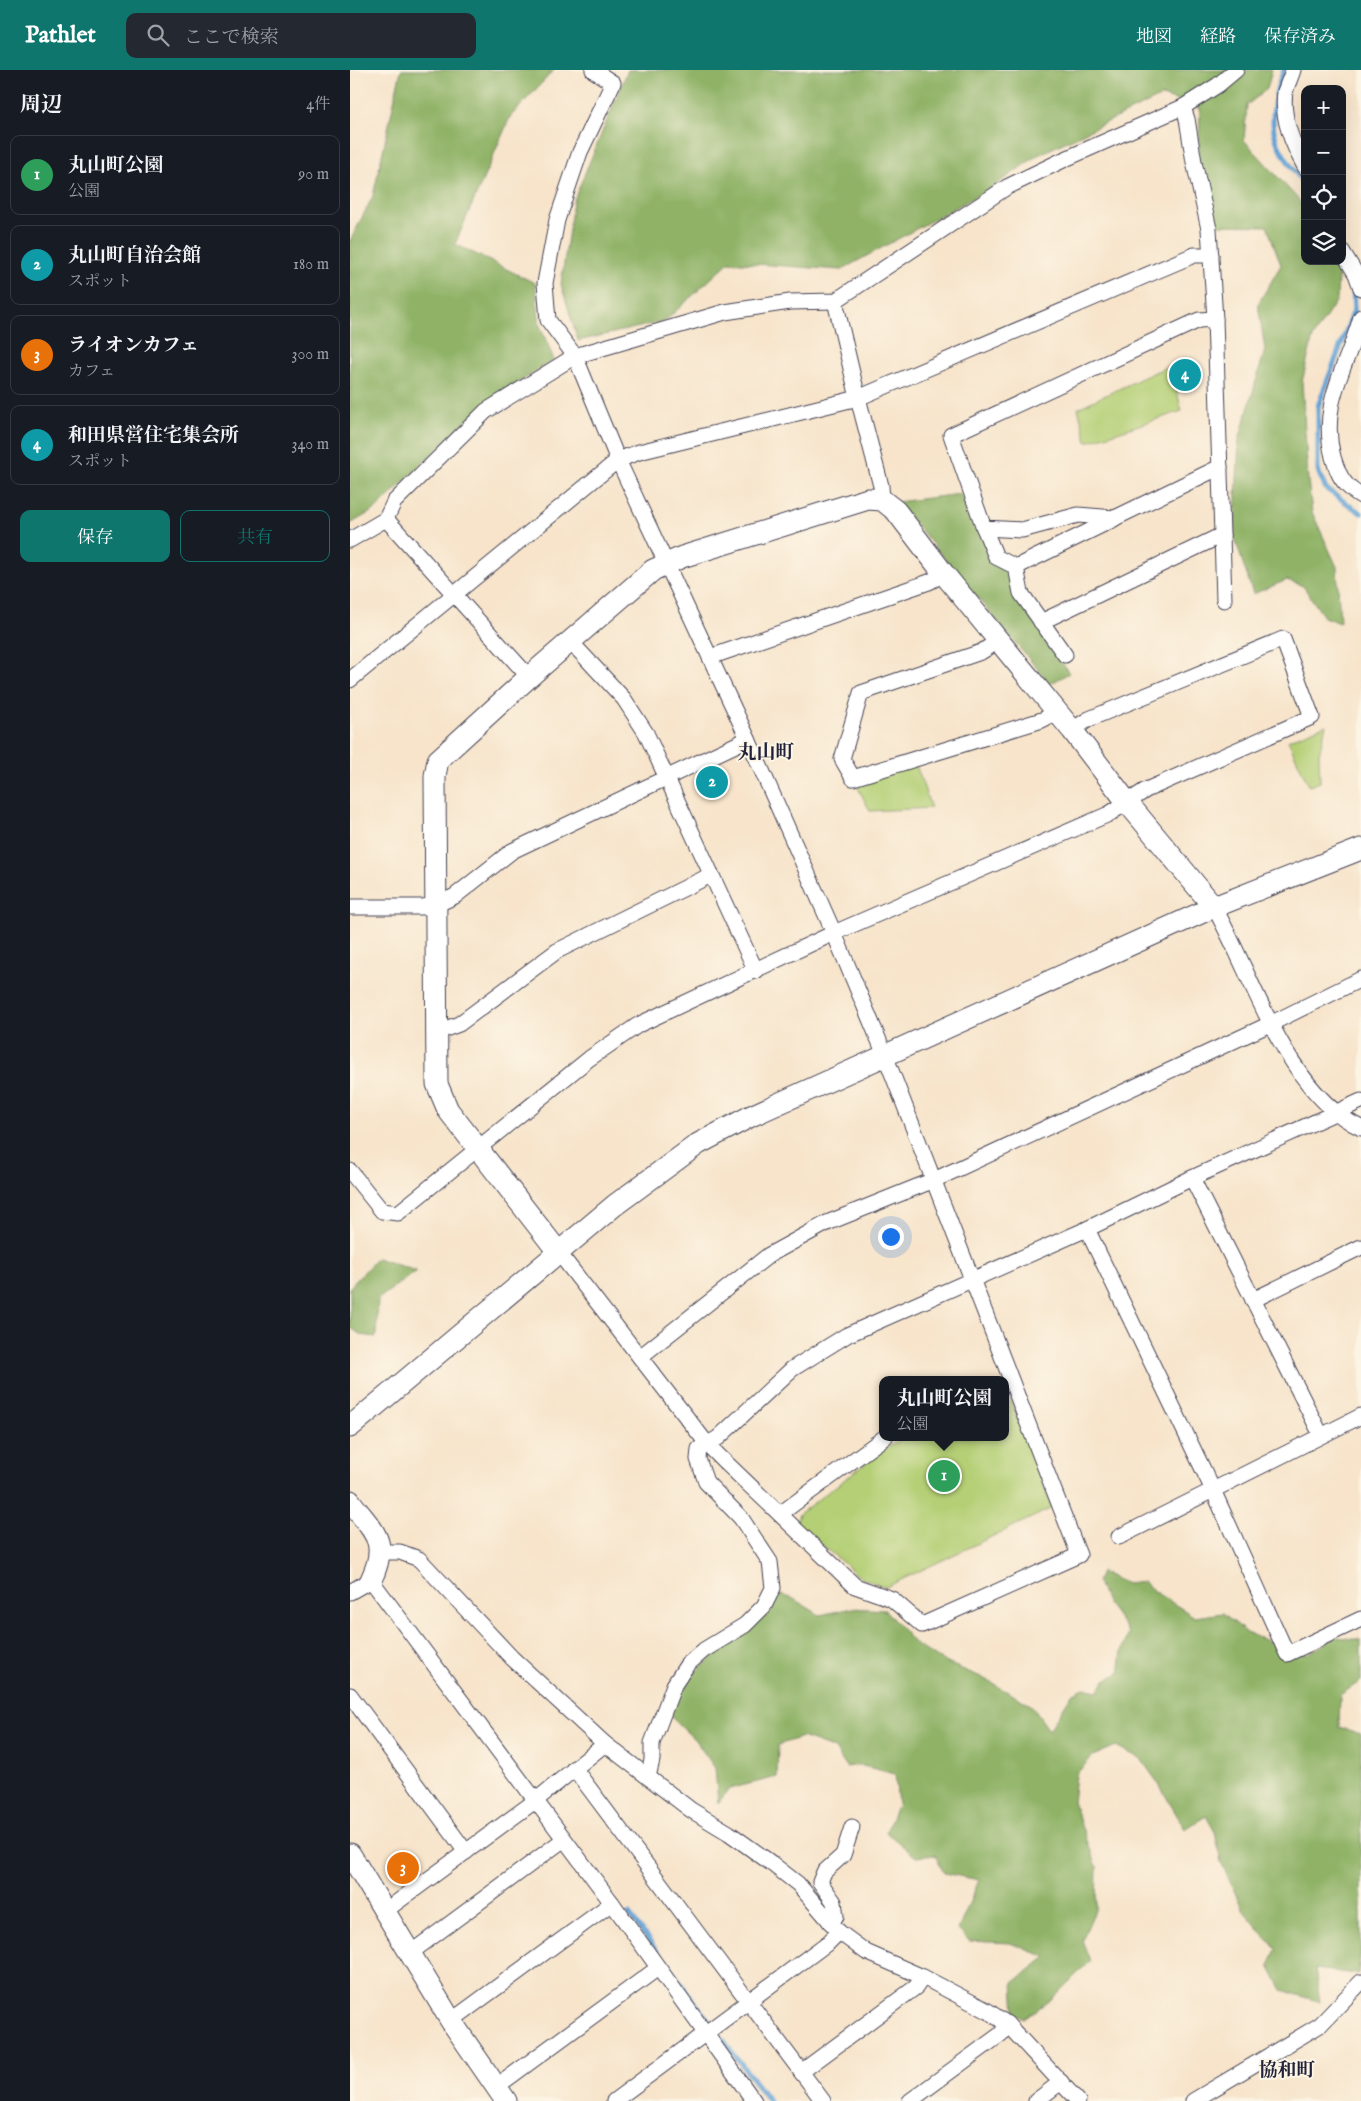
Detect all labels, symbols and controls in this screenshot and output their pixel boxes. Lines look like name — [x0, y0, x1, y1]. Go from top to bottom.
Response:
search box — [126, 13, 476, 58]
text: Pathlet — [25, 20, 96, 51]
icon: search — [144, 21, 172, 49]
text: ここで検索 — [184, 26, 279, 50]
text: 地図 — [1136, 26, 1172, 49]
text: 経路 — [1200, 26, 1236, 49]
text: 保存済み — [1264, 26, 1336, 49]
map controls — [1301, 85, 1346, 265]
button: + — [1301, 85, 1346, 130]
text: 周辺 — [20, 92, 62, 119]
text: 4件 — [306, 95, 330, 115]
button: − — [1301, 130, 1346, 175]
text: 丸山町公園 — [68, 154, 163, 178]
text: 1 — [34, 165, 40, 185]
text: 90 m — [298, 165, 329, 185]
button: locate — [1301, 175, 1346, 220]
text: 公園 — [68, 182, 100, 202]
button: layers — [1301, 220, 1346, 265]
text: 丸山町自治会館 — [68, 244, 201, 268]
text: 2 — [33, 255, 41, 275]
text: 180 m — [293, 255, 329, 275]
text: スポット — [68, 272, 132, 292]
text: ライオンカフェ — [68, 334, 199, 358]
text: 3 — [34, 345, 40, 365]
text: 300 m — [291, 345, 329, 365]
pin: 4 — [1169, 356, 1201, 394]
text: カフェ — [68, 362, 115, 382]
text: 和田県営住宅集会所 — [68, 424, 239, 448]
text: 4 — [33, 435, 41, 455]
text: 340 m — [291, 435, 329, 455]
text: スポット — [68, 452, 132, 472]
button: 保存 — [20, 510, 170, 562]
button: 共有 — [180, 510, 330, 562]
district label: 丸山町 — [737, 741, 795, 765]
pin: 2 — [696, 763, 728, 801]
your location — [878, 1224, 904, 1250]
popup — [879, 1376, 1009, 1441]
text: 丸山町公園 — [896, 1387, 992, 1411]
text: 公園 — [896, 1415, 929, 1435]
pin: 1 — [928, 1457, 960, 1495]
pin: 3 — [387, 1849, 419, 1887]
district label: 協和町 — [1258, 2059, 1316, 2083]

